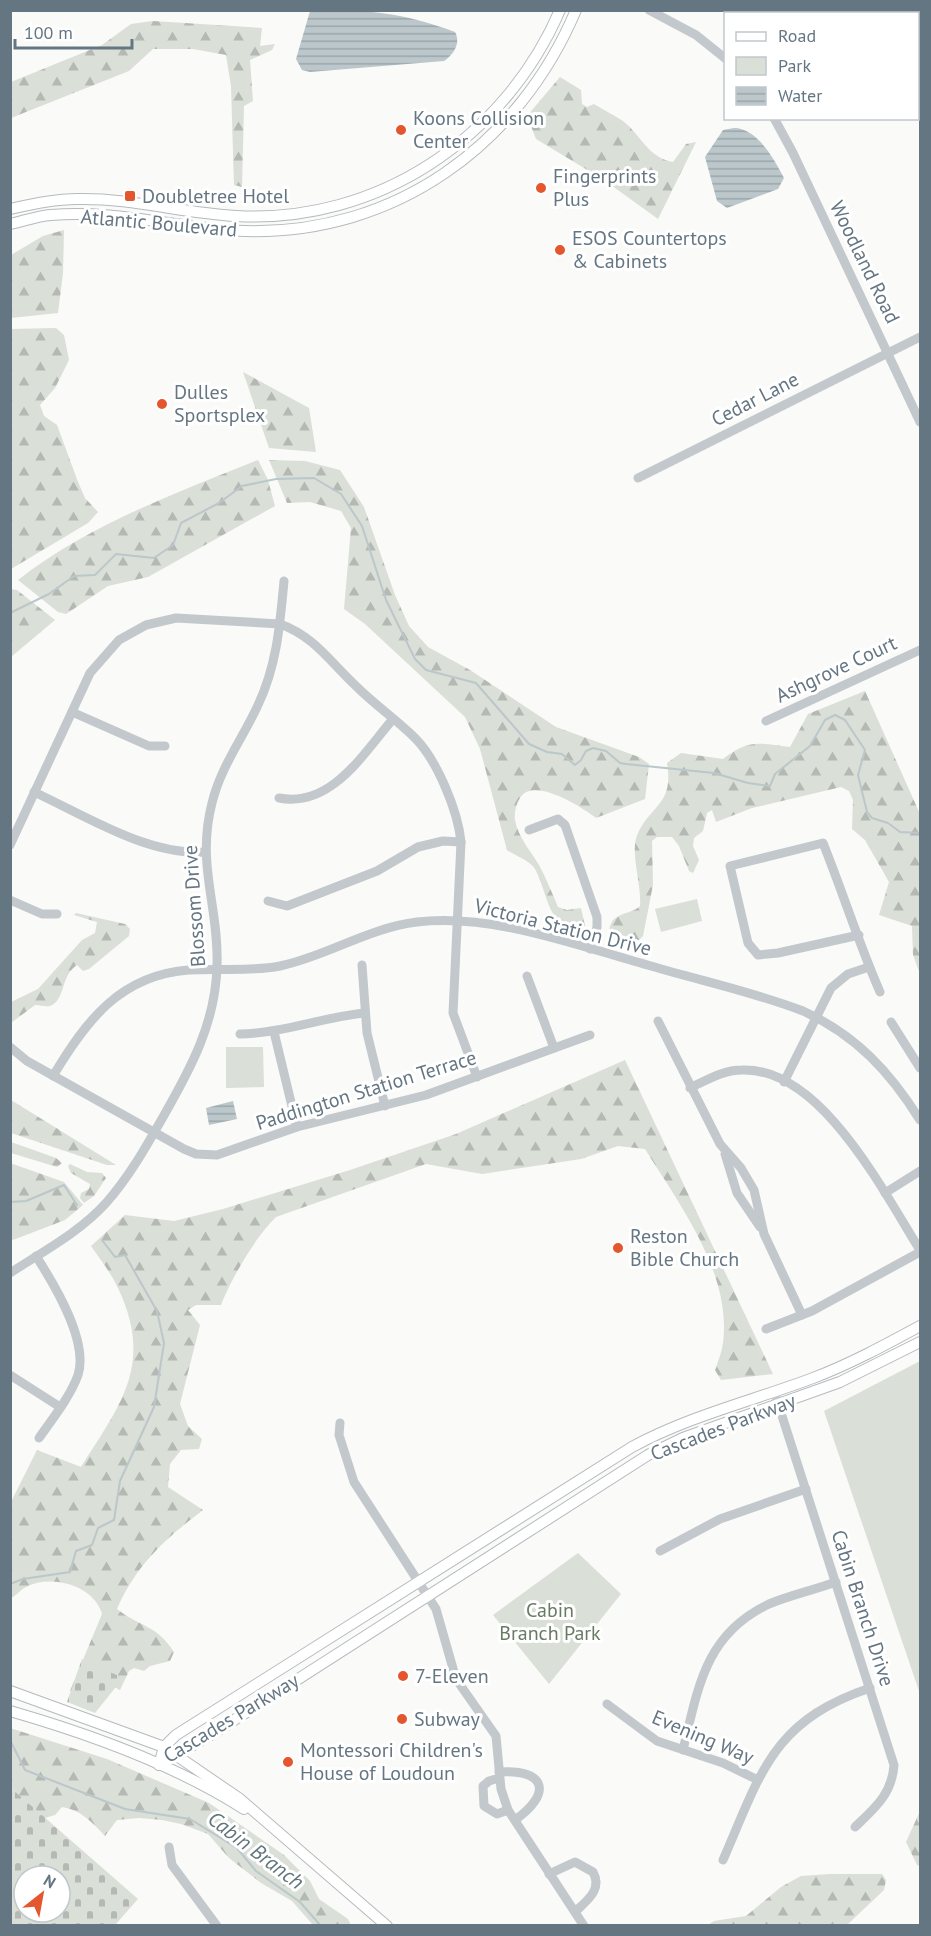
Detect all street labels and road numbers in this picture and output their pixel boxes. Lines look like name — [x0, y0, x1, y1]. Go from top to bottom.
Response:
street label: Woodland Road — [824, 197, 906, 327]
street label: Atlantic Boulevard — [80, 203, 238, 243]
street label: Cedar Lane — [707, 366, 803, 432]
street label: Ashgrove Court — [771, 630, 901, 708]
street label: Blossom Drive — [177, 844, 211, 968]
street label: Victoria Station Drive — [471, 892, 654, 962]
street label: Paddington Station Terrace — [253, 1044, 479, 1136]
street label: Cascades Parkway — [647, 1387, 800, 1467]
street label: Cabin Branch Drive — [825, 1527, 901, 1689]
street label: Cascades Parkway — [158, 1667, 304, 1769]
street label: Evening Way — [648, 1704, 759, 1770]

